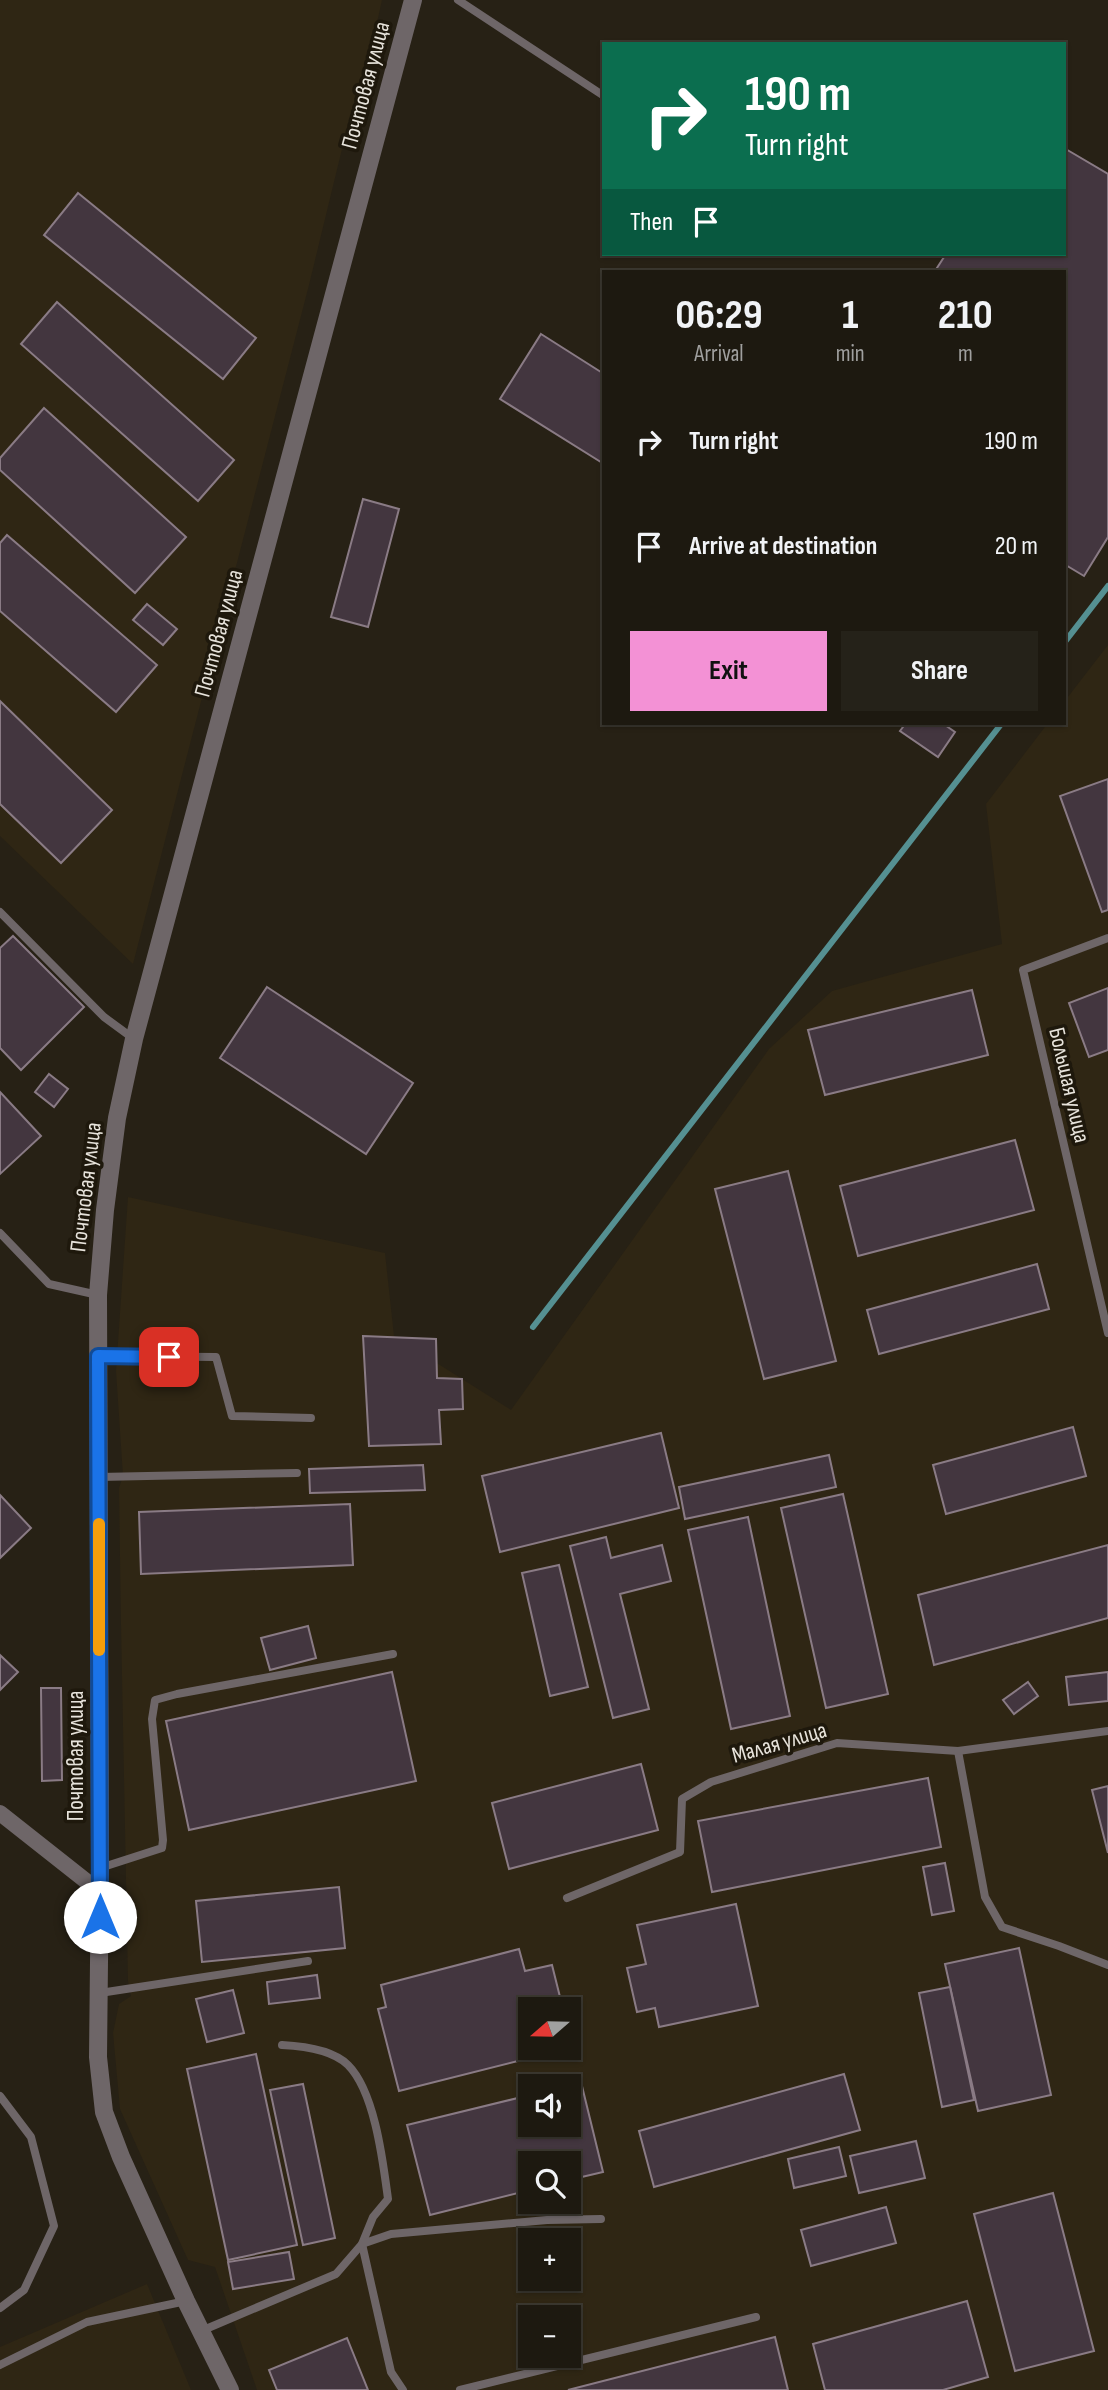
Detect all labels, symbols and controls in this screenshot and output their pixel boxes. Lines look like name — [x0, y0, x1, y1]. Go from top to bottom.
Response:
street label: Почтовая улица — [336, 18, 396, 152]
text: 190 m — [745, 66, 851, 125]
icon: right — [630, 70, 721, 161]
text: Turn right — [745, 126, 849, 165]
icon: arrive — [687, 203, 725, 241]
text: Then — [630, 207, 673, 238]
text: 06:29 — [675, 290, 763, 341]
text: 1 — [842, 290, 858, 341]
text: 210 — [938, 290, 993, 341]
text: Arrival — [694, 340, 744, 368]
text: min — [836, 340, 865, 368]
text: m — [958, 340, 973, 368]
icon: right — [630, 423, 668, 461]
text: Turn right — [689, 426, 778, 457]
text: 190 m — [985, 426, 1038, 457]
icon: arrive — [630, 528, 668, 566]
text: Arrive at destination — [689, 531, 877, 562]
text: 20 m — [995, 531, 1038, 562]
street label: Почтовая улица — [189, 566, 249, 700]
button: Exit — [630, 631, 827, 711]
button: Share — [841, 631, 1038, 711]
street label: Большая улица — [1042, 1025, 1096, 1146]
street label: Почтовая улица — [64, 1121, 108, 1254]
pin — [139, 1327, 199, 1387]
icon: arrive — [150, 1338, 188, 1376]
street label: Почтовая улица — [62, 1691, 90, 1821]
street label: Малая улица — [729, 1716, 830, 1770]
position arrow — [63, 1880, 137, 1954]
north arrow — [518, 1997, 581, 2060]
map controls — [518, 1997, 581, 2368]
button: sound — [518, 2074, 581, 2137]
button: search — [518, 2151, 581, 2214]
button: + — [518, 2228, 581, 2291]
button: − — [518, 2305, 581, 2368]

